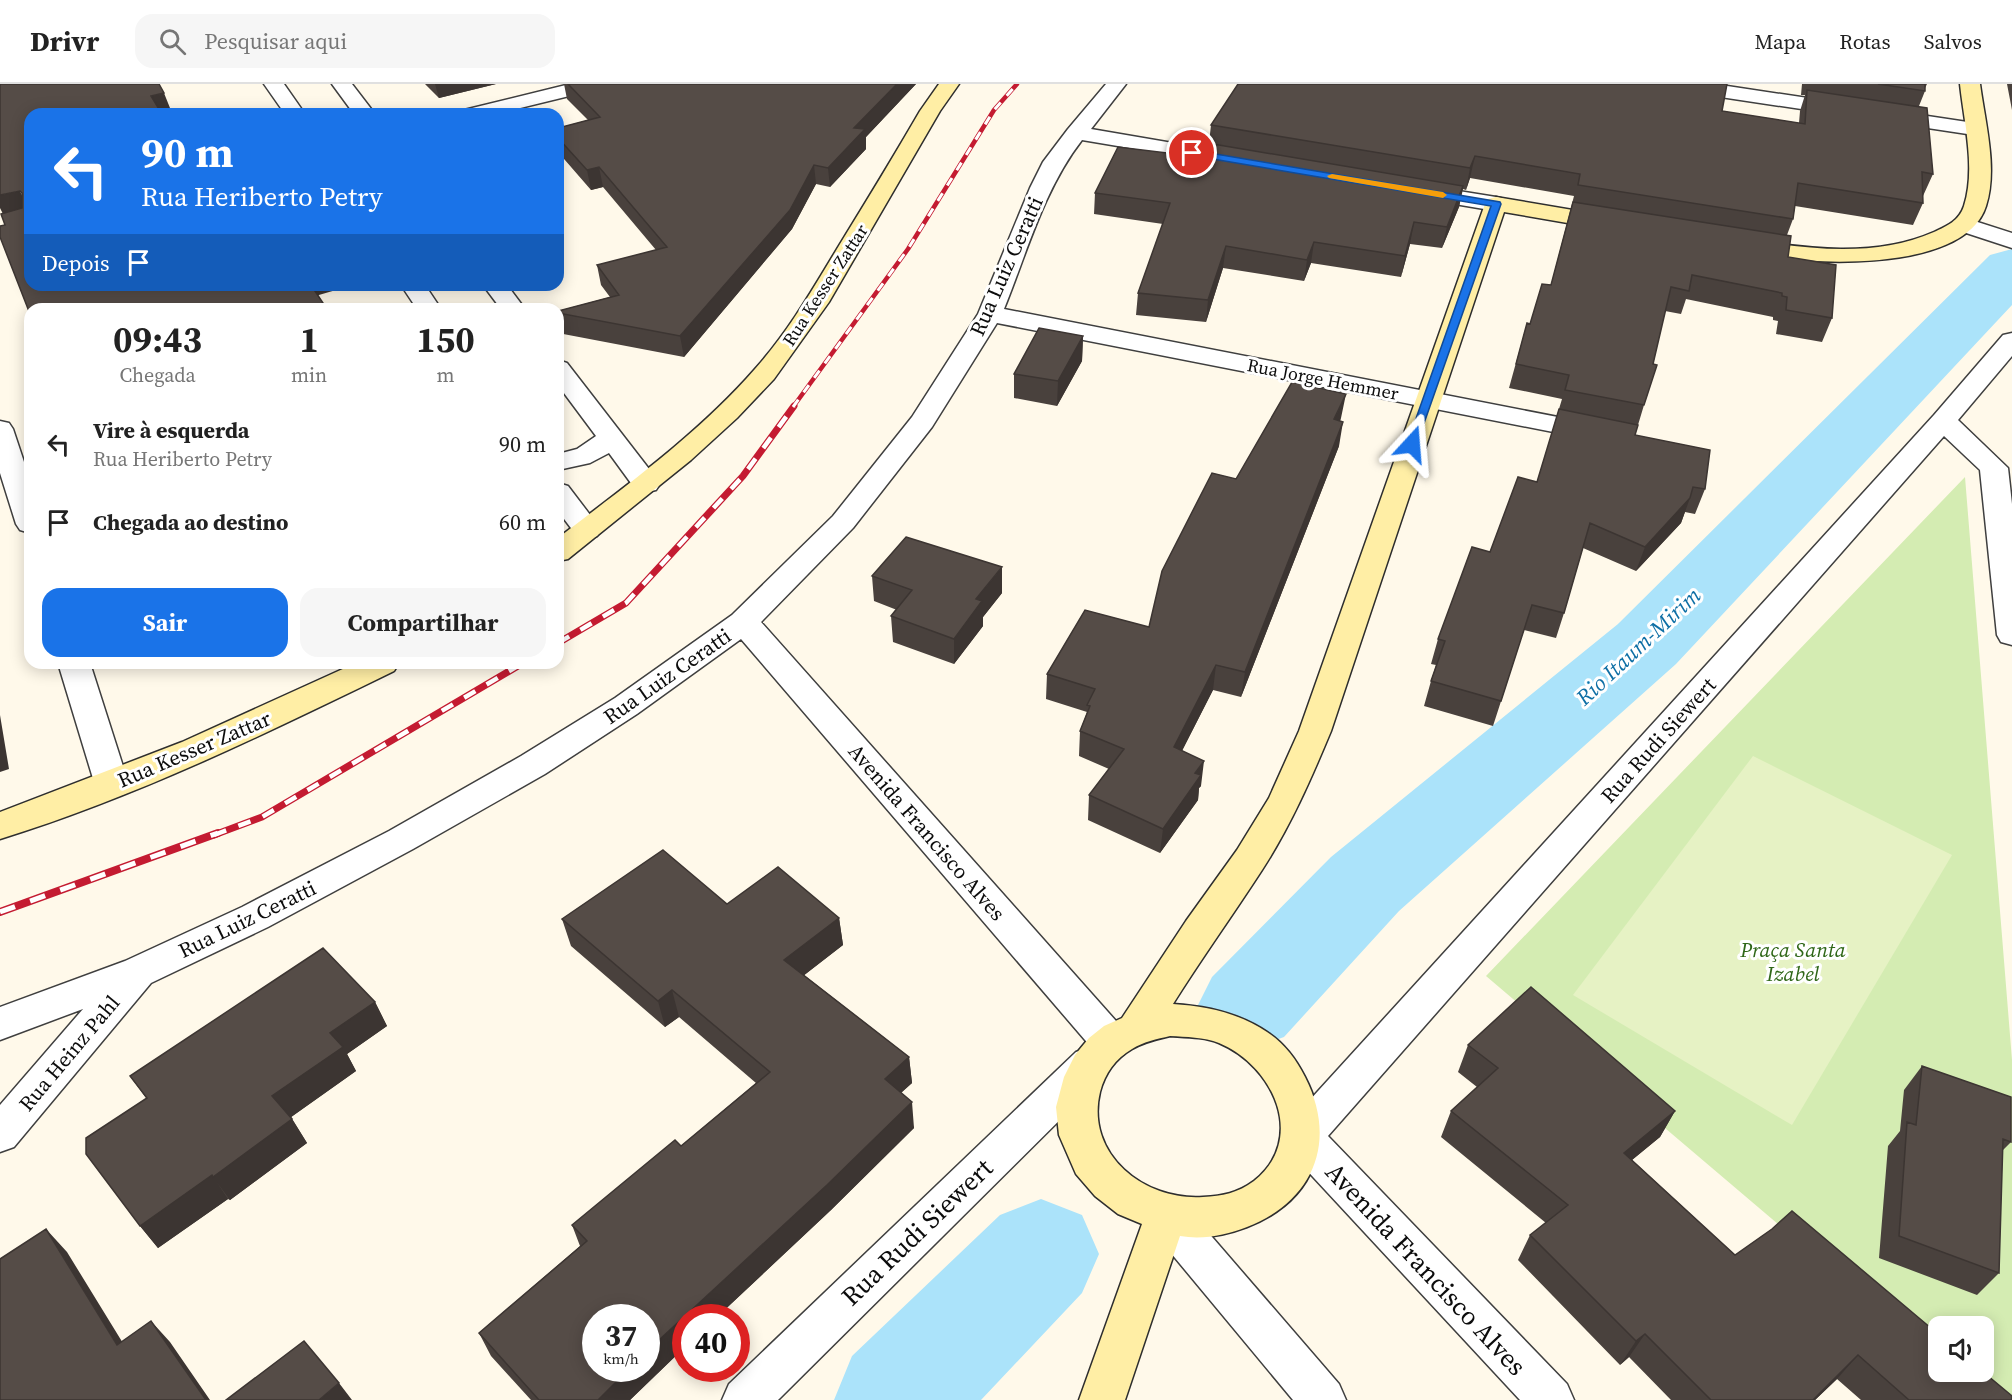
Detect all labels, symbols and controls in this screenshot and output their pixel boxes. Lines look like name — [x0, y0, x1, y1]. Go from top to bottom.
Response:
search box — [135, 14, 555, 68]
text: Drivr — [30, 22, 99, 60]
icon: search — [156, 25, 189, 58]
text: Pesquisar aqui — [204, 26, 347, 56]
text: Mapa — [1755, 27, 1806, 56]
text: Rotas — [1839, 27, 1891, 56]
text: Salvos — [1924, 27, 1982, 56]
text: 90 m — [141, 123, 234, 181]
pin — [1166, 127, 1217, 178]
icon: left — [42, 132, 120, 210]
icon: arrive — [1175, 136, 1208, 169]
text: Rua Heriberto Petry — [141, 178, 383, 215]
street label: Rua Luiz Ceratti — [962, 192, 1050, 340]
street label: Rua Kesser Zattar — [776, 219, 874, 351]
icon: arrive — [122, 246, 155, 279]
text: Depois — [42, 248, 110, 278]
text: 09:43 — [113, 315, 202, 364]
text: 1 — [299, 315, 319, 364]
text: 150 — [416, 315, 475, 364]
street label: Rua Jorge Hemmer — [1245, 352, 1401, 406]
text: Chegada — [119, 361, 196, 389]
text: min — [291, 361, 327, 389]
text: m — [437, 361, 455, 389]
position arrow — [1380, 412, 1444, 476]
text: Vire à esquerda — [93, 415, 249, 445]
icon: left — [42, 428, 75, 461]
text: 90 m — [499, 429, 546, 459]
text: Rua Heriberto Petry — [93, 445, 272, 473]
icon: arrive — [42, 506, 75, 539]
text: Chegada ao destino — [93, 507, 288, 537]
text: 60 m — [499, 507, 546, 537]
water label: Rio Itaum-Mirim — [1568, 580, 1707, 712]
button: Sair — [42, 588, 288, 657]
button: Compartilhar — [300, 588, 546, 657]
street label: Rua Luiz Ceratti — [597, 621, 737, 731]
street label: Rua Rudi Siewert — [1594, 671, 1722, 809]
street label: Rua Kesser Zattar — [113, 704, 275, 794]
street label: Avenida Francisco Alves — [842, 737, 1012, 927]
street label: Rua Luiz Ceratti — [173, 873, 321, 965]
park label: Praça Santa Izabel — [1739, 935, 1846, 988]
street label: Rua Heinz Pahl — [12, 989, 126, 1117]
street label: Rua Rudi Siewert — [833, 1150, 1001, 1314]
street label: Avenida Francisco Alves — [1317, 1154, 1535, 1384]
speed limit sign: 40 — [672, 1304, 750, 1382]
text: 37 — [605, 1315, 637, 1356]
map controls — [1928, 1316, 1994, 1382]
button: sound — [1928, 1316, 1994, 1382]
text: km/h — [603, 1348, 639, 1369]

